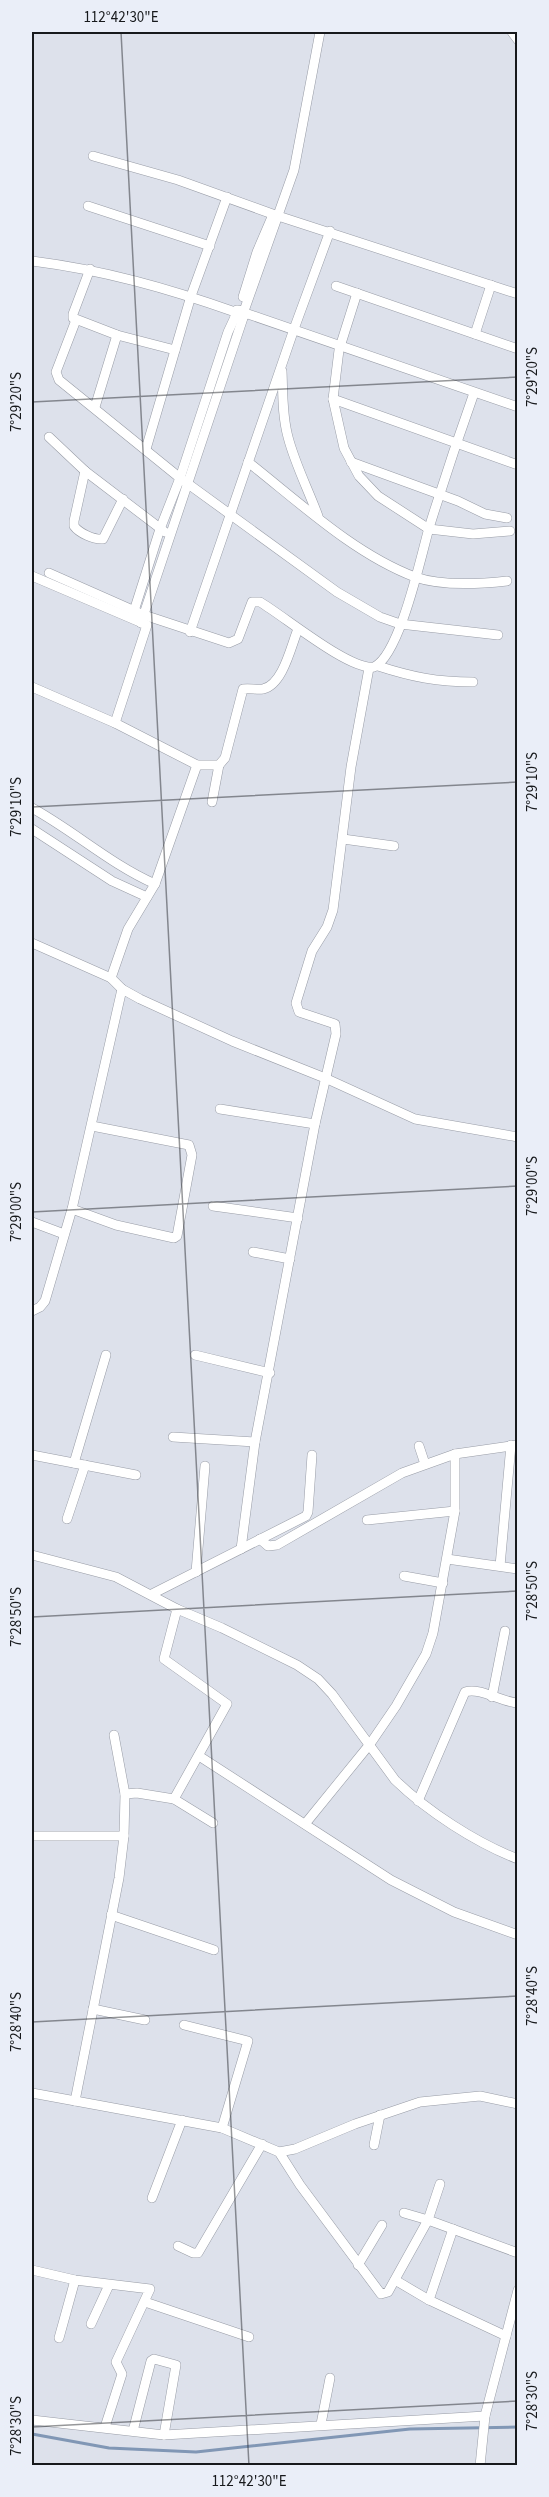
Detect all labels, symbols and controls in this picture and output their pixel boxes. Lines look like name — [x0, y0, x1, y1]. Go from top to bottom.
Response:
text: 112°42'30"E — [83, 7, 159, 28]
text: 7°29'20"S — [522, 347, 543, 407]
text: 7°29'20"S — [6, 372, 27, 432]
text: 7°29'10"S — [522, 752, 543, 812]
text: 7°29'10"S — [6, 777, 27, 837]
text: 7°29'00"S — [522, 1156, 543, 1216]
text: 7°29'00"S — [6, 1182, 27, 1242]
text: 7°28'50"S — [522, 1561, 543, 1621]
text: 7°28'50"S — [6, 1587, 27, 1647]
text: 7°28'40"S — [522, 1966, 543, 2026]
text: 7°28'40"S — [6, 1992, 27, 2052]
text: 7°28'30"S — [522, 2371, 543, 2431]
text: 7°28'30"S — [6, 2396, 27, 2456]
text: 112°42'30"E — [211, 2471, 287, 2492]

